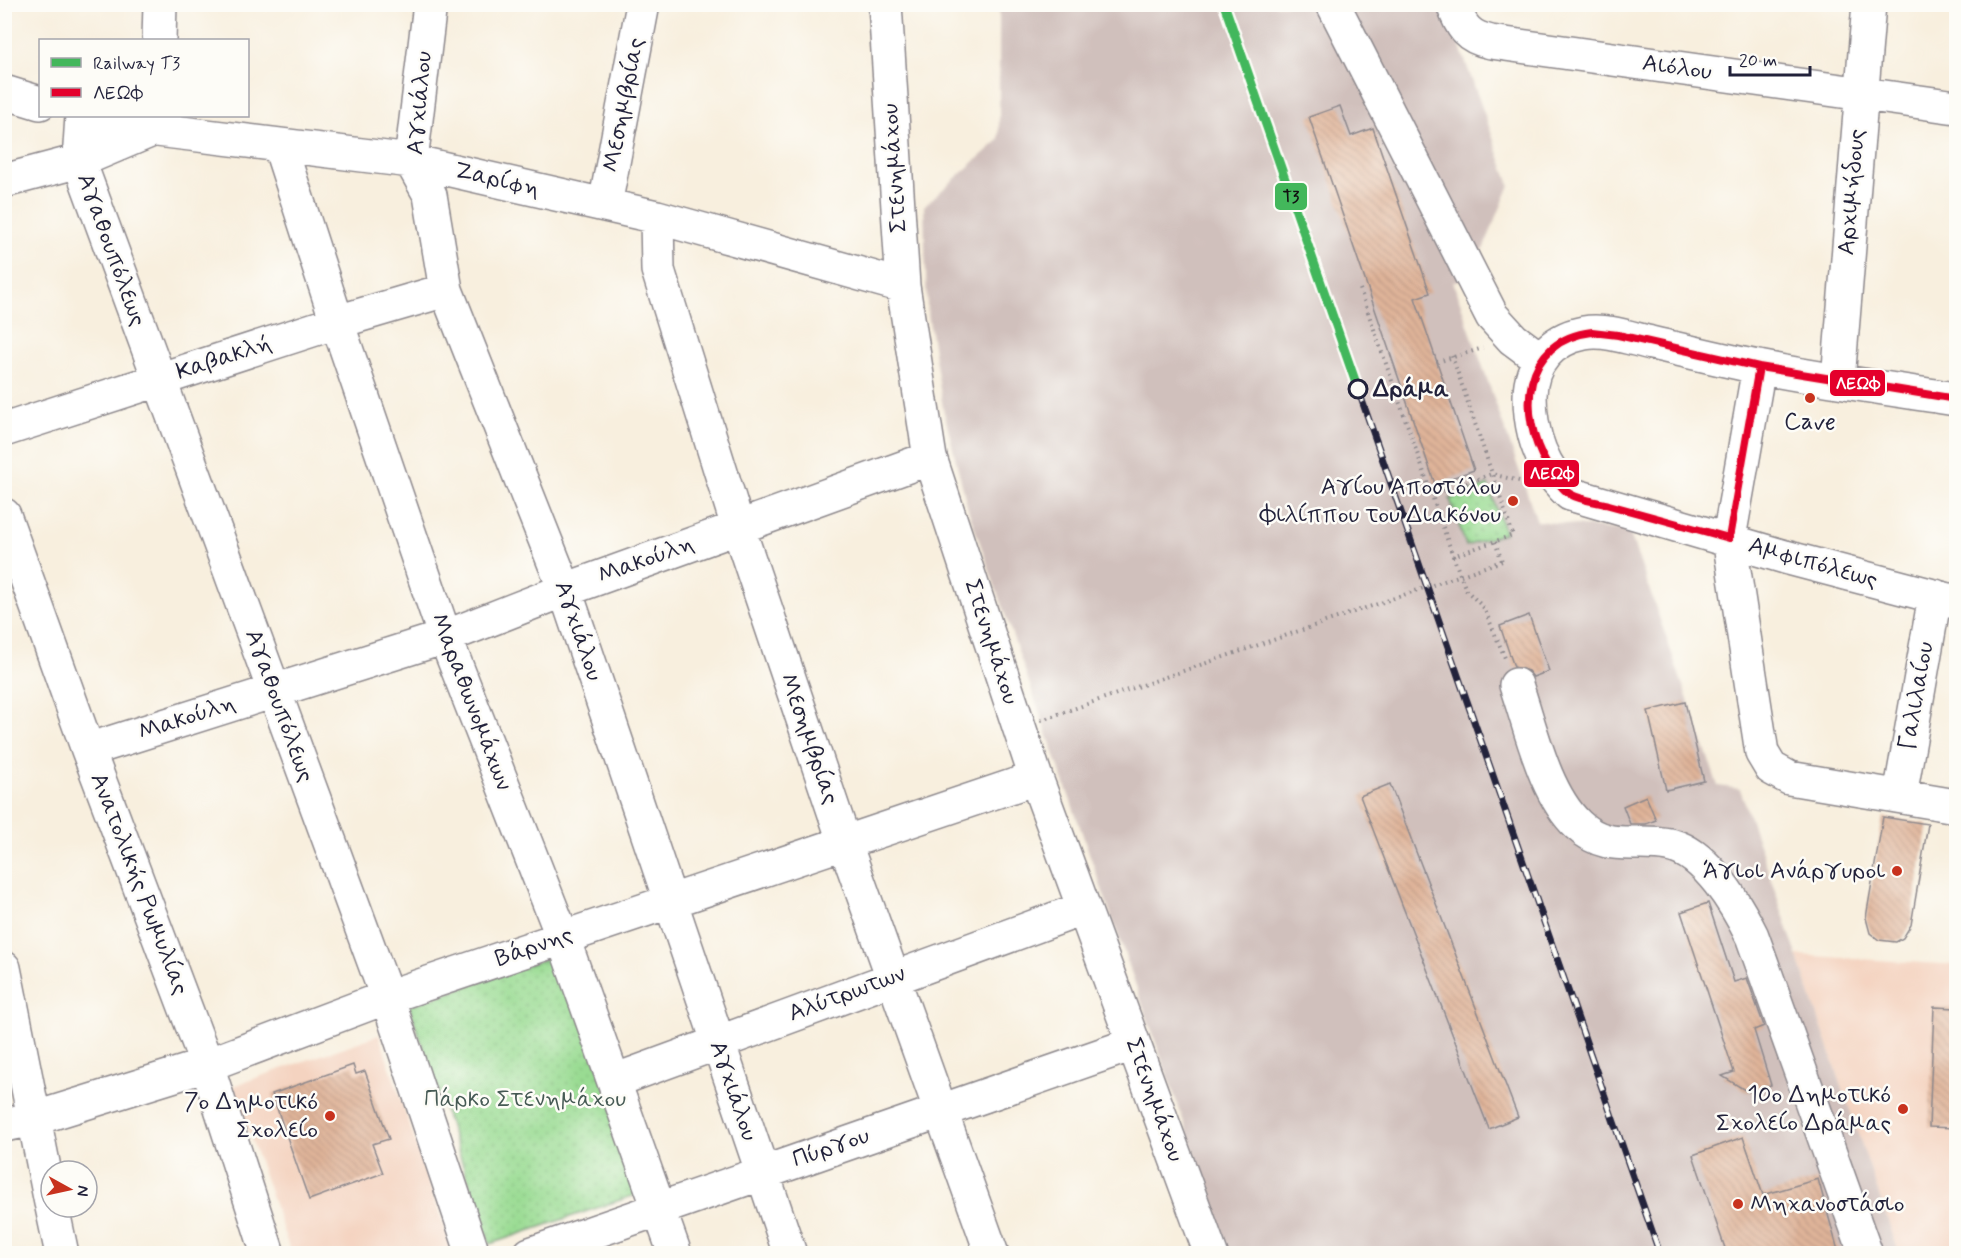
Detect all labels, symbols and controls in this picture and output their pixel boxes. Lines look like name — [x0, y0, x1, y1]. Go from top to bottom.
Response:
street label: Μεσημβρίας — [596, 35, 652, 175]
legend — [39, 39, 249, 117]
scale bar — [1730, 39, 1810, 77]
street label: Αιόλου — [1640, 48, 1714, 88]
text: 20 m — [1739, 49, 1777, 73]
street label: Αγχιάλου — [400, 50, 440, 156]
text: Railway T3 — [93, 52, 180, 76]
text: ΛΕΩΦ — [93, 82, 143, 106]
street label: Στενημάχου — [875, 102, 915, 234]
street label: Αρχιμήδους — [1831, 127, 1873, 257]
street label: Ζαρίφη — [451, 155, 543, 205]
street label: Αγαθουπόλεως — [69, 169, 153, 331]
line badge: T3 — [1274, 182, 1308, 211]
text: T3 — [1283, 187, 1300, 208]
street label: Καβακλή — [172, 328, 276, 388]
line badge: ΛΕΩΦ — [1829, 369, 1886, 397]
place label: Δράμα — [1372, 374, 1449, 405]
text: ΛΕΩΦ — [1836, 374, 1880, 395]
marker: Δράμα — [1348, 379, 1368, 399]
marker: Cave — [1803, 391, 1817, 405]
place label: Cave — [1784, 407, 1836, 438]
line badge: ΛΕΩΦ — [1523, 459, 1580, 488]
text: ΛΕΩΦ — [1530, 464, 1574, 485]
place label: Αγίου Αποστόλου Φιλίππου του Διακόνου — [1259, 472, 1501, 531]
marker: Αγίου Αποστόλου Φιλίππου του Διακόνου — [1506, 494, 1520, 508]
street label: Μακούλη — [594, 528, 698, 592]
street label: Αμφιπόλεως — [1745, 530, 1881, 596]
street label: Στενημάχου — [956, 576, 1026, 709]
street label: Αγχιάλου — [546, 577, 610, 685]
street label: Μαραθωνομάχων — [423, 609, 519, 795]
street label: Αγαθουπόλεως — [237, 625, 321, 787]
street label: Γαλιλαίου — [1892, 639, 1942, 753]
street label: Μεσημβρίας — [772, 669, 846, 809]
street label: Μακούλη — [135, 688, 239, 748]
street label: Ανατολικής Ρωμυλίας — [82, 769, 196, 999]
place label: Άγιοι Ανάργυροι — [1703, 856, 1885, 887]
marker: Άγιοι Ανάργυροι — [1890, 864, 1904, 878]
street label: Βάρνης — [491, 919, 577, 975]
street label: Αλύτρωτων — [784, 959, 910, 1029]
street label: Στενημάχου — [1117, 1034, 1191, 1166]
street label: Αγχιάλου — [701, 1037, 765, 1145]
place label: 10ο Δημοτικό Σχολείο Δράμας — [1716, 1080, 1891, 1139]
park label: Πάρκο Στενημάχου — [424, 1084, 626, 1115]
place label: 7ο Δημοτικό Σχολείο — [184, 1087, 318, 1146]
marker: 10ο Δημοτικό Σχολείο Δράμας — [1896, 1102, 1910, 1116]
marker: 7ο Δημοτικό Σχολείο — [323, 1109, 337, 1123]
street label: Πύργου — [788, 1120, 874, 1176]
north arrow — [39, 1159, 99, 1219]
text: N — [71, 1184, 94, 1198]
place label: Μηχανοστάσιο — [1750, 1189, 1904, 1220]
marker: Μηχανοστάσιο — [1731, 1197, 1745, 1211]

